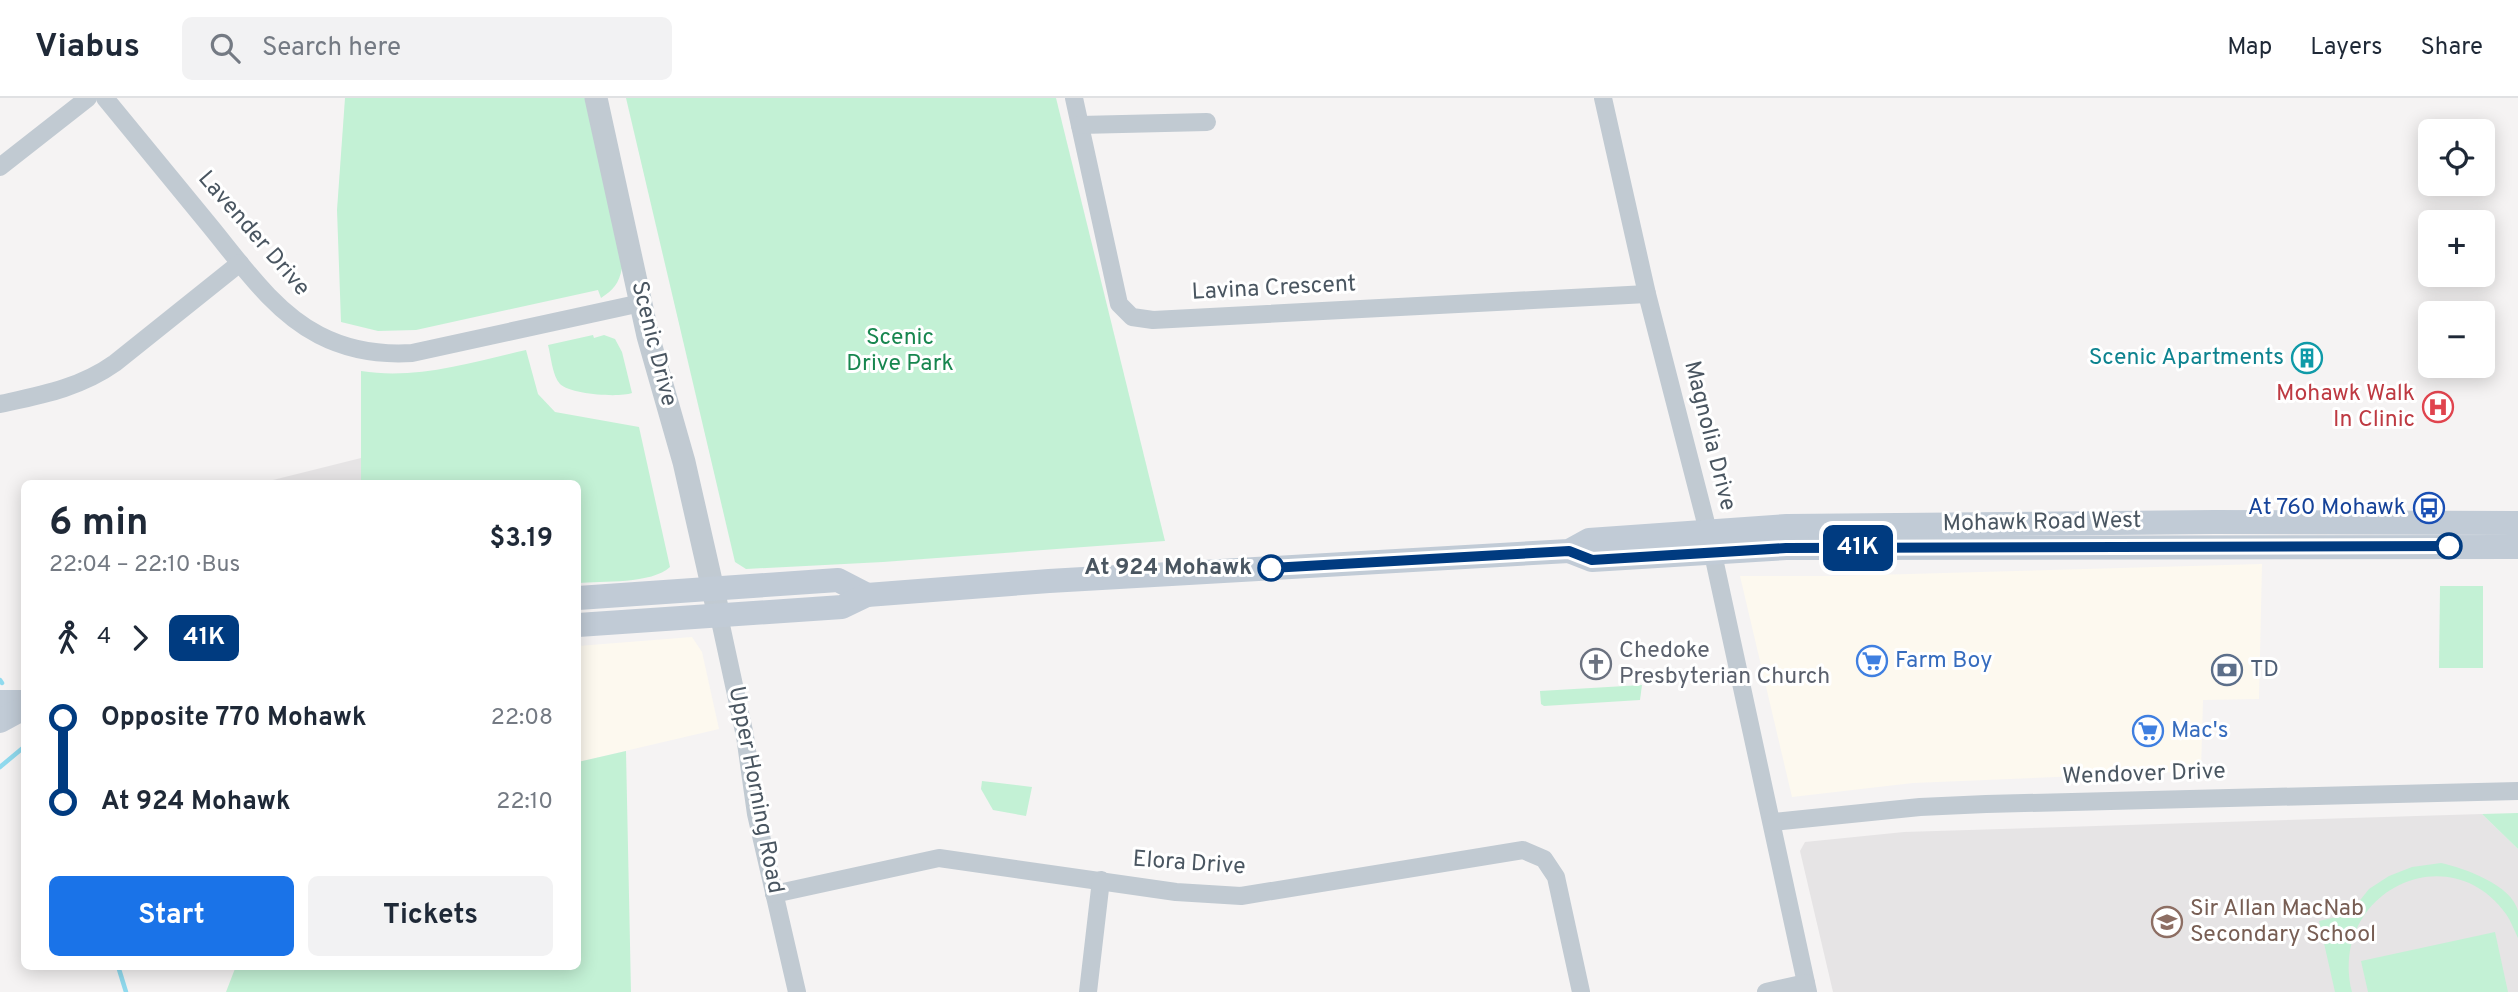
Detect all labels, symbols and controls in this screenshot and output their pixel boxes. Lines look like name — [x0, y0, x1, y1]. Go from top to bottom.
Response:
search box — [182, 17, 672, 80]
text: Viabus — [35, 27, 140, 69]
icon: search — [206, 29, 244, 67]
text: Search here — [262, 32, 401, 65]
text: Map — [2227, 33, 2272, 63]
text: Layers — [2310, 33, 2382, 63]
text: Share — [2420, 33, 2483, 63]
map controls — [2418, 119, 2495, 378]
button: locate — [2418, 119, 2495, 196]
street label: Lavender Drive — [191, 165, 315, 303]
button: + — [2418, 210, 2495, 287]
street label: Lavina Crescent — [1191, 270, 1357, 308]
street label: Scenic Drive — [623, 278, 683, 410]
button: − — [2418, 301, 2495, 378]
park label: Scenic Drive Park — [846, 324, 954, 379]
building icon: Scenic Apartments — [2290, 341, 2324, 375]
place label: Scenic Apartments — [2089, 344, 2284, 373]
street label: Magnolia Drive — [1676, 358, 1742, 514]
place label: Mohawk Walk In Clinic — [2276, 380, 2415, 435]
hospital icon: Mohawk Walk In Clinic — [2421, 390, 2455, 424]
bus stop icon: At 760 Mohawk — [2412, 491, 2446, 525]
place label: At 760 Mohawk — [2248, 494, 2406, 523]
text: 6 min — [49, 500, 148, 549]
street label: Mohawk Road West — [1942, 507, 2142, 539]
text: $3.19 — [490, 523, 553, 556]
line badge: 41K — [1818, 525, 1898, 571]
text: 41K — [1837, 533, 1879, 563]
unlabelled marker — [2436, 533, 2462, 559]
text: 22:04 – 22:10 · Bus — [49, 551, 240, 580]
place label: At 924 Mohawk — [1084, 554, 1252, 583]
marker: At 924 Mohawk — [1258, 555, 1284, 581]
icon: walk — [49, 619, 87, 657]
icon: forward — [121, 619, 159, 657]
text: 4 — [97, 623, 111, 652]
text: 41K — [183, 623, 225, 653]
place label: Chedoke Presbyterian Church — [1619, 637, 1830, 692]
supermarket icon: Farm Boy — [1855, 644, 1889, 678]
church icon: Chedoke Presbyterian Church — [1579, 647, 1613, 681]
place label: Farm Boy — [1895, 647, 1992, 676]
bank icon: TD — [2210, 653, 2244, 687]
place label: TD — [2250, 656, 2279, 685]
street label: Upper Horning Road — [721, 684, 789, 896]
text: Opposite 770 Mohawk — [101, 702, 367, 735]
text: 22:08 — [491, 704, 553, 733]
supermarket icon: Mac's — [2131, 714, 2165, 748]
place label: Mac's — [2171, 717, 2228, 746]
street label: Wendover Drive — [2062, 758, 2226, 792]
text: At 924 Mohawk — [101, 786, 291, 819]
text: 22:10 — [496, 788, 553, 817]
street label: Elora Drive — [1132, 846, 1246, 882]
button: Start — [49, 876, 294, 956]
button: Tickets — [308, 876, 553, 956]
place label: Sir Allan MacNab Secondary School — [2190, 895, 2376, 950]
school or university icon: Sir Allan MacNab Secondary School — [2150, 905, 2184, 939]

